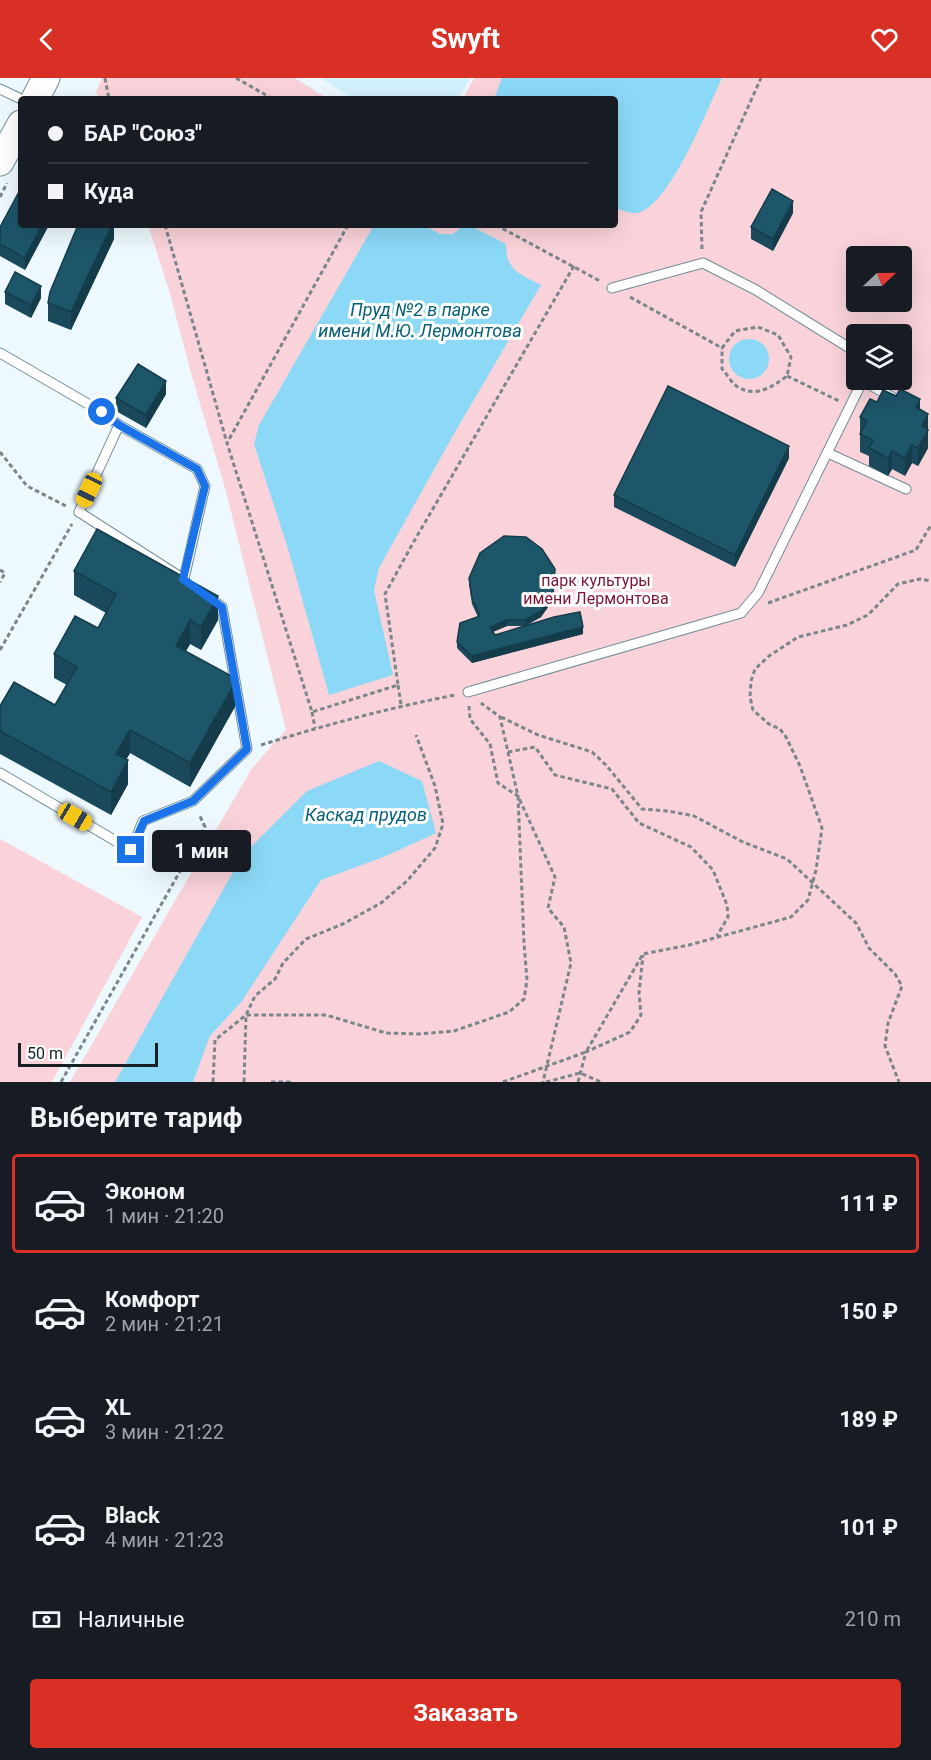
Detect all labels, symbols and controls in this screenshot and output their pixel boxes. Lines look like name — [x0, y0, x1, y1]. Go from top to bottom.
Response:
icon: back — [30, 23, 63, 56]
text: Swyft — [431, 23, 500, 55]
icon: heart — [868, 23, 901, 56]
text: БАР "Союз" — [84, 121, 202, 146]
text: Куда — [84, 179, 134, 204]
north arrow — [846, 246, 912, 312]
map controls — [846, 246, 912, 390]
water label: Пруд №2 в парке имени М.Ю. Лермонтова — [318, 299, 522, 341]
button: layers — [846, 324, 912, 390]
route start — [88, 398, 115, 425]
car — [73, 470, 105, 510]
park label: парк культуры имени Лермонтова — [523, 571, 669, 608]
car — [55, 800, 95, 834]
water label: Каскад прудов — [305, 804, 427, 825]
callout: 1 мин — [152, 829, 251, 871]
route end — [117, 836, 144, 863]
text: 1 мин — [174, 839, 229, 863]
scale bar — [18, 1040, 158, 1067]
text: 50 m — [27, 1044, 63, 1063]
text: Выберите тариф — [30, 1102, 242, 1134]
icon: car — [33, 1177, 87, 1231]
text: Эконом — [105, 1179, 185, 1204]
text: 111 ₽ — [839, 1191, 898, 1216]
text: 1 мин · 21:20 — [105, 1204, 224, 1228]
icon: car — [33, 1285, 87, 1339]
text: Комфорт — [105, 1287, 200, 1312]
text: 150 ₽ — [839, 1299, 898, 1324]
text: 2 мин · 21:21 — [105, 1312, 224, 1336]
icon: car — [33, 1393, 87, 1447]
text: XL — [105, 1395, 131, 1420]
text: 189 ₽ — [839, 1407, 898, 1432]
text: 3 мин · 21:22 — [105, 1420, 224, 1444]
icon: car — [33, 1501, 87, 1555]
text: Black — [105, 1503, 160, 1528]
text: 101 ₽ — [839, 1515, 898, 1540]
text: 4 мин · 21:23 — [105, 1528, 224, 1552]
icon: cash — [30, 1603, 63, 1636]
text: Наличные — [78, 1607, 184, 1632]
text: 210 m — [845, 1607, 901, 1631]
button: Заказать — [30, 1679, 901, 1748]

